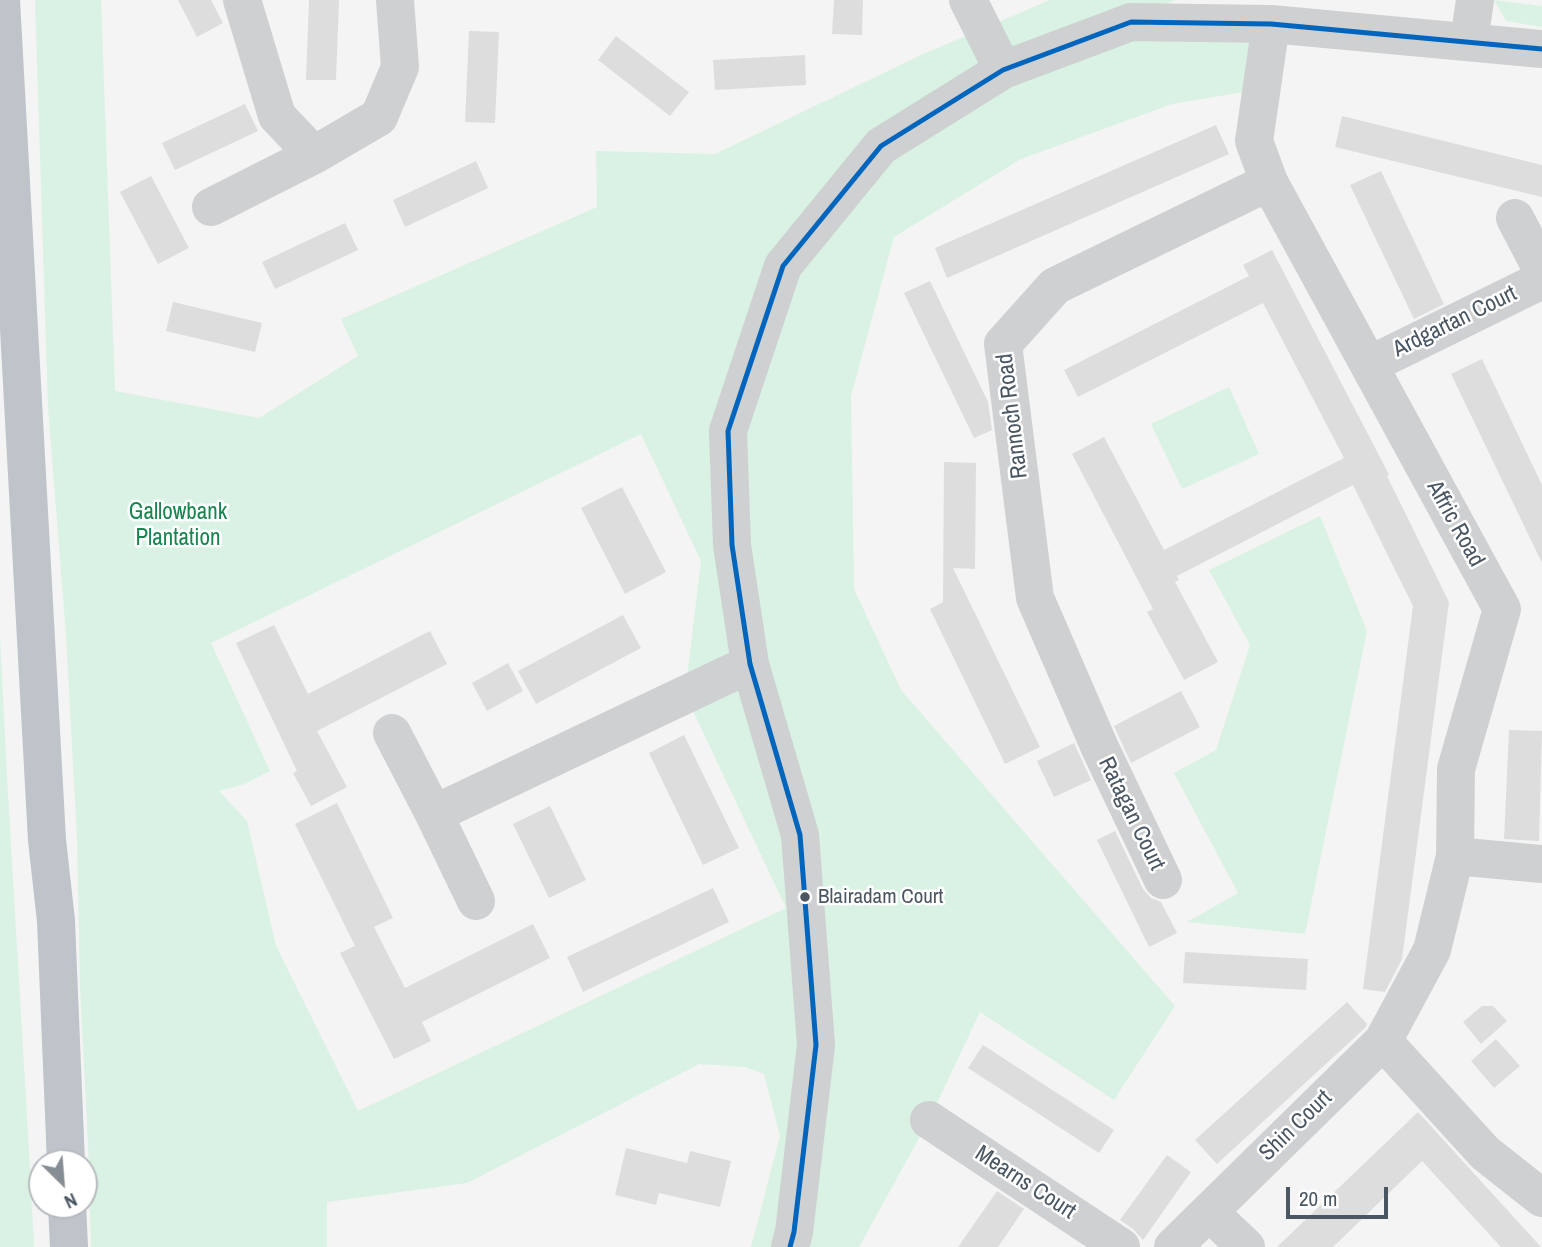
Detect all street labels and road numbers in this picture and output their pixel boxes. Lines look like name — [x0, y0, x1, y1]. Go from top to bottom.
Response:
street label: Ardgartan Court — [1389, 280, 1521, 364]
street label: Rannoch Road — [992, 352, 1034, 480]
street label: Affric Road — [1420, 476, 1490, 572]
street label: Ratagan Court — [1092, 753, 1170, 875]
street label: Shin Court — [1254, 1085, 1338, 1167]
street label: Mearns Court — [970, 1140, 1080, 1226]

